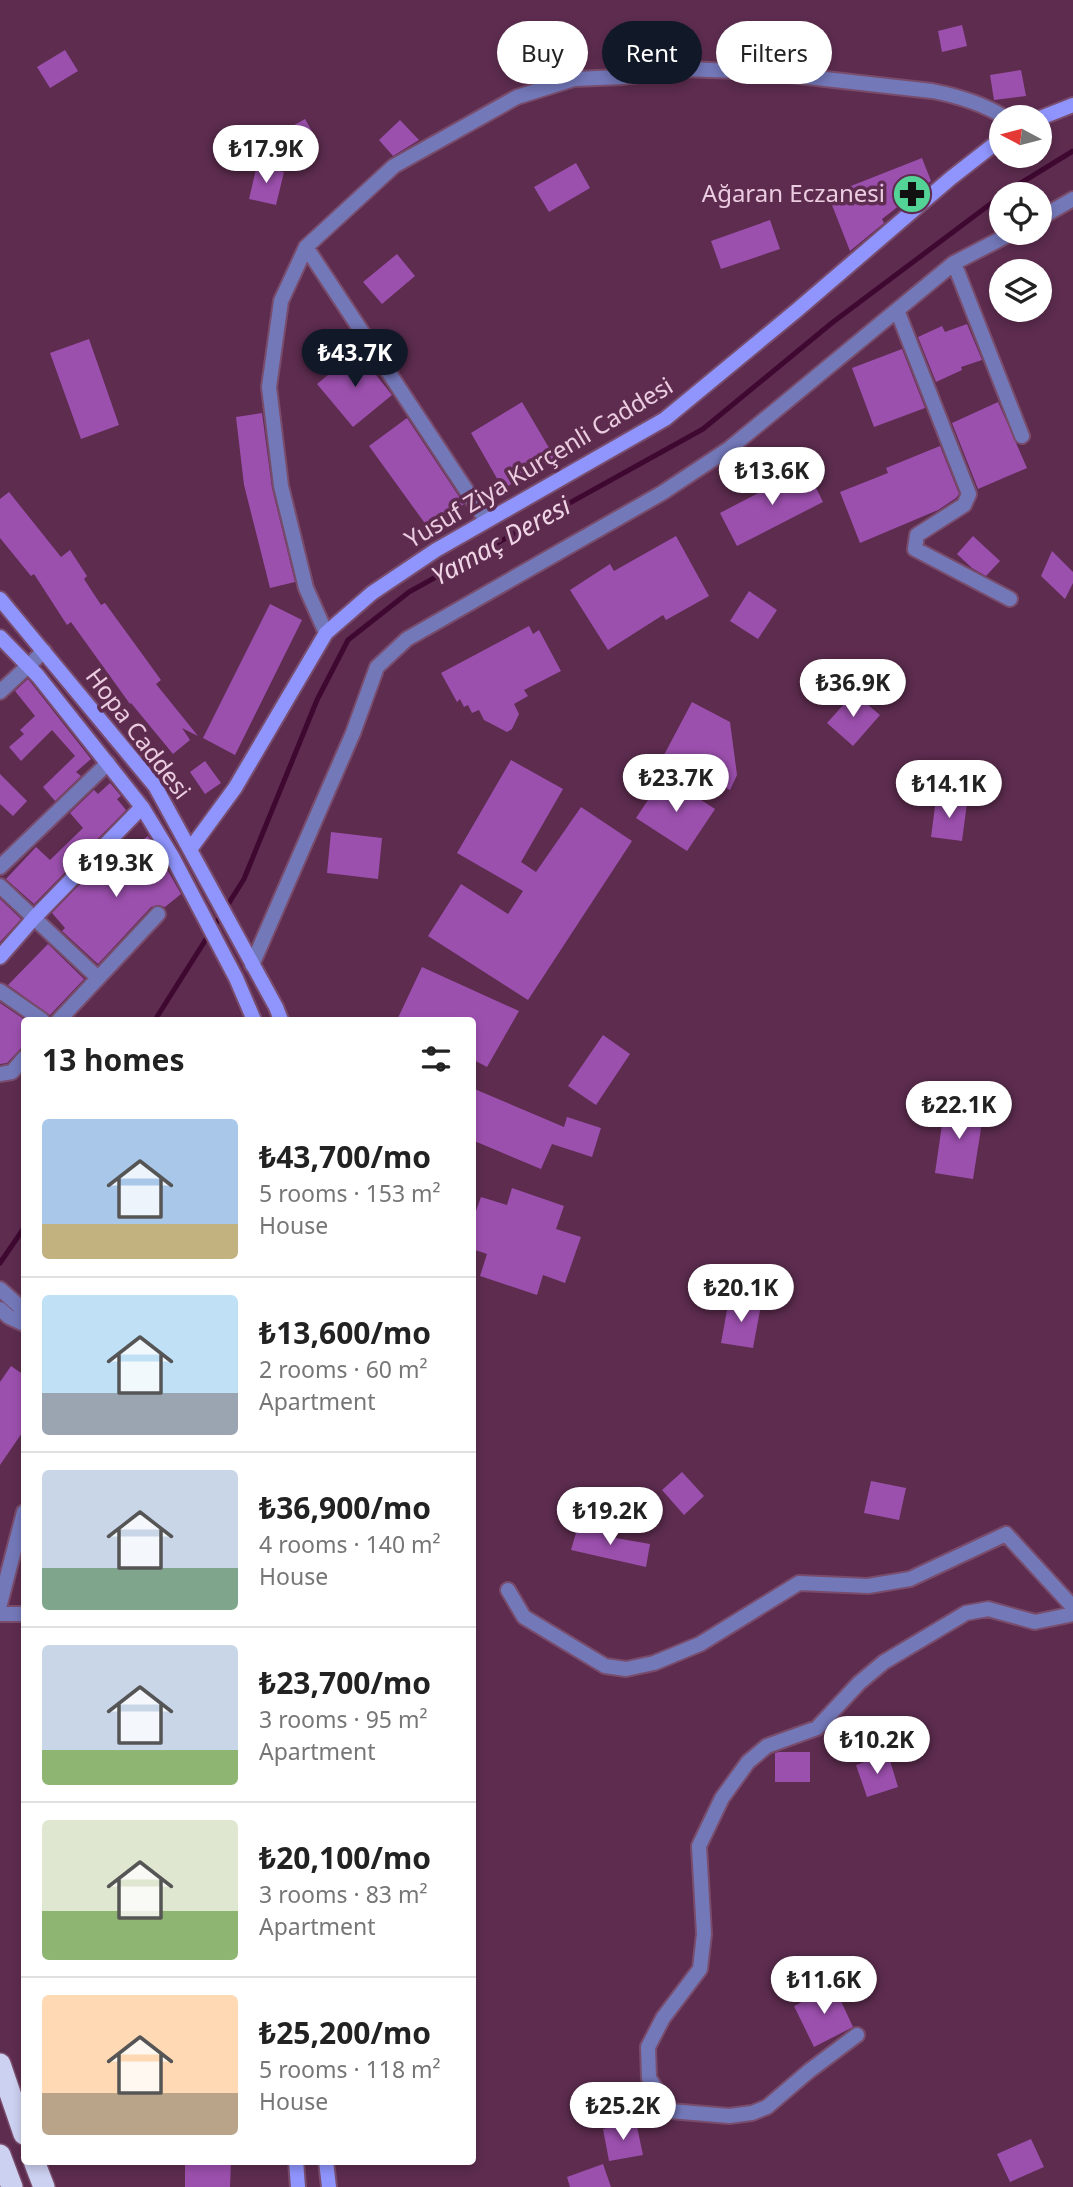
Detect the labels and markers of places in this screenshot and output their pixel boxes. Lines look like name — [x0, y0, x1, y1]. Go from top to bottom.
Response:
pin: ₺17.9K — [209, 125, 323, 185]
pharmacy icon: Ağaran Eczanesi — [891, 173, 933, 215]
place label: Ağaran Eczanesi — [702, 176, 885, 209]
pin: ₺43.7K — [298, 330, 412, 389]
pin: ₺13.6K — [715, 448, 829, 507]
pin: ₺36.9K — [796, 660, 910, 719]
pin: ₺23.7K — [619, 754, 733, 814]
pin: ₺14.1K — [892, 760, 1006, 820]
pin: ₺19.3K — [59, 839, 173, 899]
pin: ₺22.1K — [902, 1082, 1016, 1141]
pin: ₺20.1K — [684, 1264, 798, 1324]
pin: ₺19.2K — [553, 1488, 667, 1547]
pin: ₺10.2K — [820, 1716, 934, 1776]
pin: ₺11.6K — [767, 1956, 881, 2016]
pin: ₺25.2K — [566, 2082, 680, 2142]

